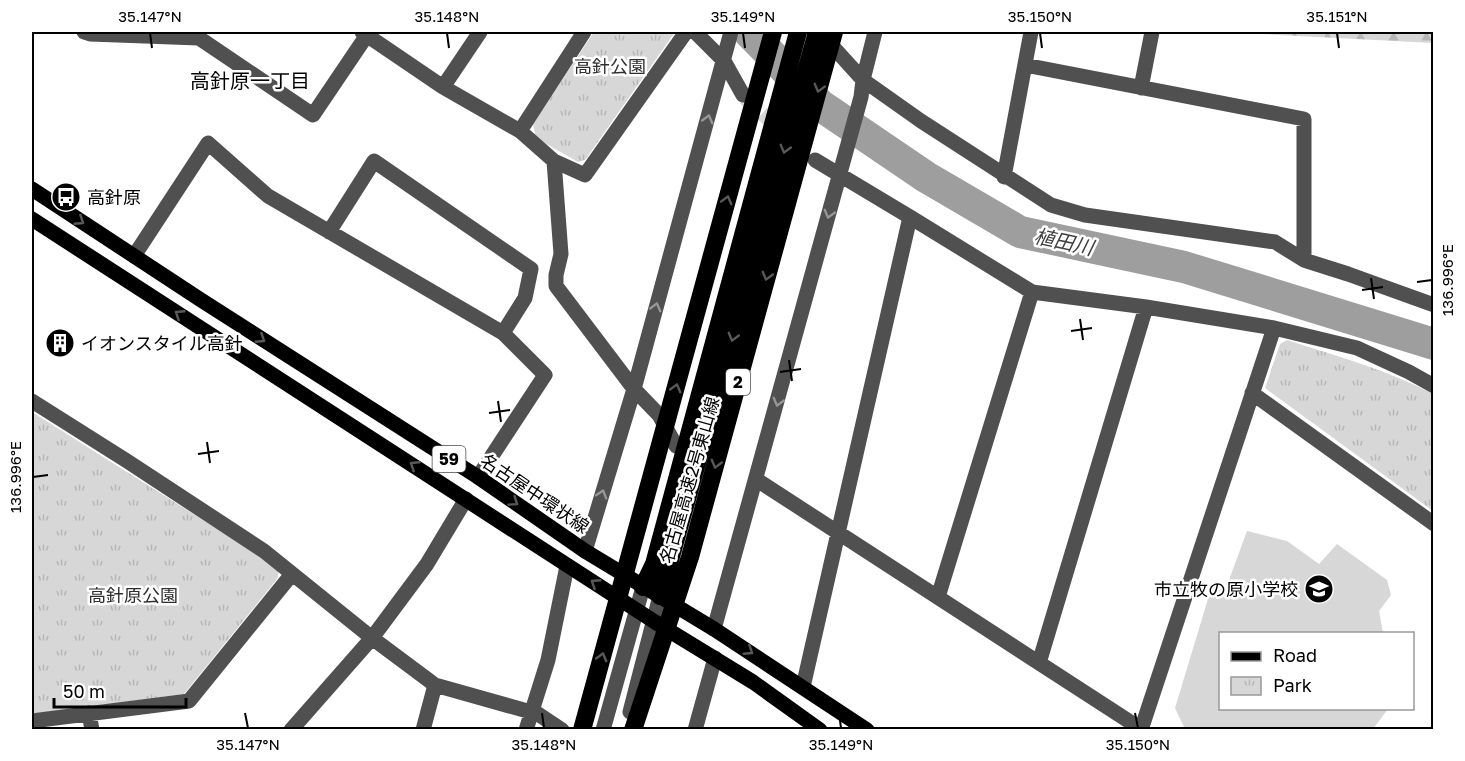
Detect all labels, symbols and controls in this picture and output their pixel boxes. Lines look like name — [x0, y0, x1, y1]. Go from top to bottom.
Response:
text: 35.147°N — [118, 7, 182, 25]
text: 35.148°N — [415, 7, 479, 25]
text: 35.149°N — [711, 7, 775, 25]
text: 35.150°N — [1008, 7, 1072, 25]
text: 35.151°N — [1306, 7, 1368, 25]
park label: 高針公園 — [574, 55, 646, 77]
district label: 高針原一丁目 — [190, 68, 310, 92]
one-way arrow — [814, 82, 826, 93]
one-way arrow — [700, 114, 713, 124]
one-way arrow — [779, 143, 792, 153]
bus stop icon: 高針原 — [50, 181, 82, 213]
place label: 高針原 — [87, 186, 141, 208]
one-way arrow — [720, 195, 732, 206]
one-way arrow — [823, 209, 836, 219]
one-way arrow — [74, 214, 85, 225]
water label: 植田川 — [1032, 223, 1098, 259]
text: 136.996°E — [1438, 244, 1456, 316]
one-way arrow — [762, 271, 775, 281]
one-way arrow — [649, 302, 661, 313]
one-way arrow — [175, 310, 185, 322]
building icon: イオンスタイル高針 — [44, 327, 76, 359]
one-way arrow — [727, 331, 740, 341]
place label: イオンスタイル高針 — [81, 332, 243, 354]
one-way arrow — [255, 332, 266, 343]
road number: 2 — [726, 369, 750, 395]
one-way arrow — [668, 383, 681, 393]
street label: 名古屋高速2号東山線 — [655, 394, 723, 566]
one-way arrow — [773, 396, 785, 407]
text: 136.996°E — [6, 441, 24, 513]
road number: 59 — [432, 446, 466, 472]
street label: 名古屋中環状線 — [477, 449, 593, 537]
one-way arrow — [710, 459, 723, 469]
one-way arrow — [409, 462, 420, 473]
one-way arrow — [595, 490, 607, 500]
one-way arrow — [507, 494, 518, 505]
school or university icon: 市立牧の原小学校 — [1303, 573, 1335, 605]
place label: 市立牧の原小学校 — [1154, 578, 1298, 600]
one-way arrow — [590, 580, 601, 591]
park label: 高針原公園 — [88, 584, 178, 606]
legend — [1219, 632, 1414, 710]
one-way arrow — [742, 644, 753, 655]
text: Road — [1273, 644, 1317, 666]
one-way arrow — [595, 652, 607, 663]
scale bar — [54, 671, 186, 709]
text: Park — [1273, 674, 1312, 696]
text: 50 m — [63, 680, 105, 702]
text: 35.147°N — [216, 735, 280, 753]
text: 35.148°N — [512, 735, 576, 753]
text: 35.149°N — [809, 735, 873, 753]
text: 35.150°N — [1106, 735, 1170, 753]

